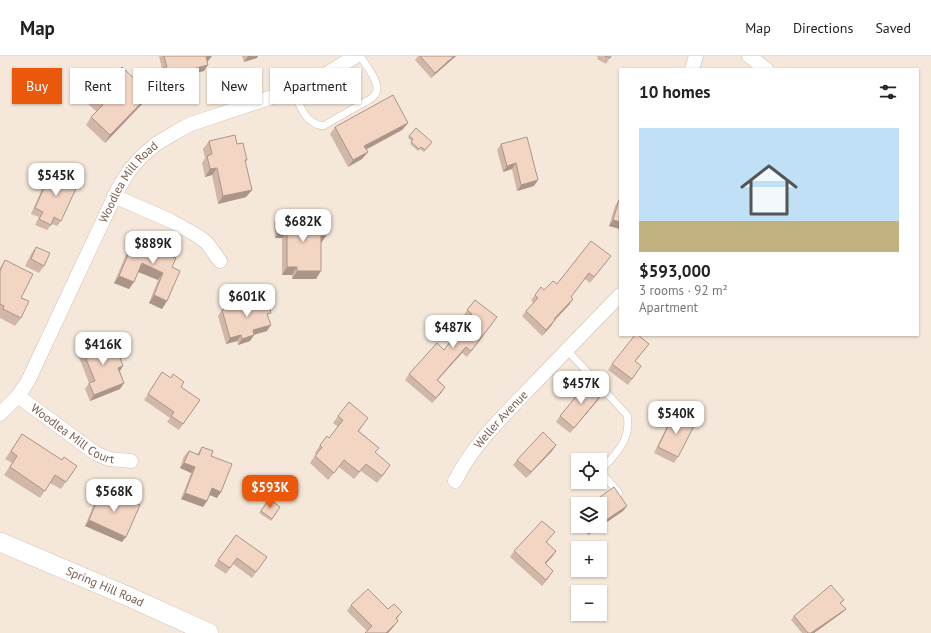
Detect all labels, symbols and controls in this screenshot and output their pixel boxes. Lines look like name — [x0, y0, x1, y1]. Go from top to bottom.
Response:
text: Map — [20, 16, 55, 40]
text: Map — [745, 19, 771, 37]
text: Directions — [793, 19, 853, 37]
text: Saved — [875, 19, 911, 37]
chip: Buy — [12, 68, 62, 104]
chip: Rent — [70, 68, 125, 104]
chip: Filters — [133, 68, 199, 104]
chip: New — [207, 68, 262, 104]
chip: Apartment — [270, 68, 361, 104]
text: 10 homes — [639, 81, 710, 103]
icon: filters — [877, 81, 899, 103]
street label: Woodlea Mill Road — [95, 138, 161, 225]
icon: home — [733, 154, 805, 226]
pin: $545K — [28, 163, 84, 197]
text: $545K — [37, 167, 75, 184]
pin: $682K — [275, 209, 331, 243]
text: $682K — [284, 213, 322, 230]
pin: $889K — [125, 231, 181, 265]
text: $889K — [134, 235, 172, 252]
text: $593,000 — [639, 260, 711, 282]
text: 3 rooms · 92 m² — [639, 282, 728, 299]
pin: $601K — [219, 284, 275, 318]
text: $601K — [228, 288, 266, 305]
text: Apartment — [639, 299, 698, 316]
pin: $487K — [425, 315, 481, 349]
text: $487K — [434, 319, 472, 336]
pin: $416K — [75, 332, 131, 366]
text: $416K — [84, 336, 122, 353]
pin: $457K — [553, 371, 609, 405]
text: $457K — [562, 375, 600, 392]
street label: Weller Avenue — [470, 387, 531, 451]
street label: Woodlea Mill Court — [28, 400, 115, 466]
pin: $540K — [648, 401, 704, 435]
text: $540K — [657, 405, 695, 422]
map controls — [571, 453, 607, 621]
button: locate — [571, 453, 607, 489]
pin: $593K — [242, 475, 298, 509]
pin: $568K — [86, 479, 142, 513]
text: $593K — [251, 479, 289, 496]
text: $568K — [95, 483, 133, 500]
button: layers — [571, 497, 607, 533]
button: + — [571, 541, 607, 577]
street label: Spring Hill Road — [64, 563, 146, 610]
button: − — [571, 585, 607, 621]

